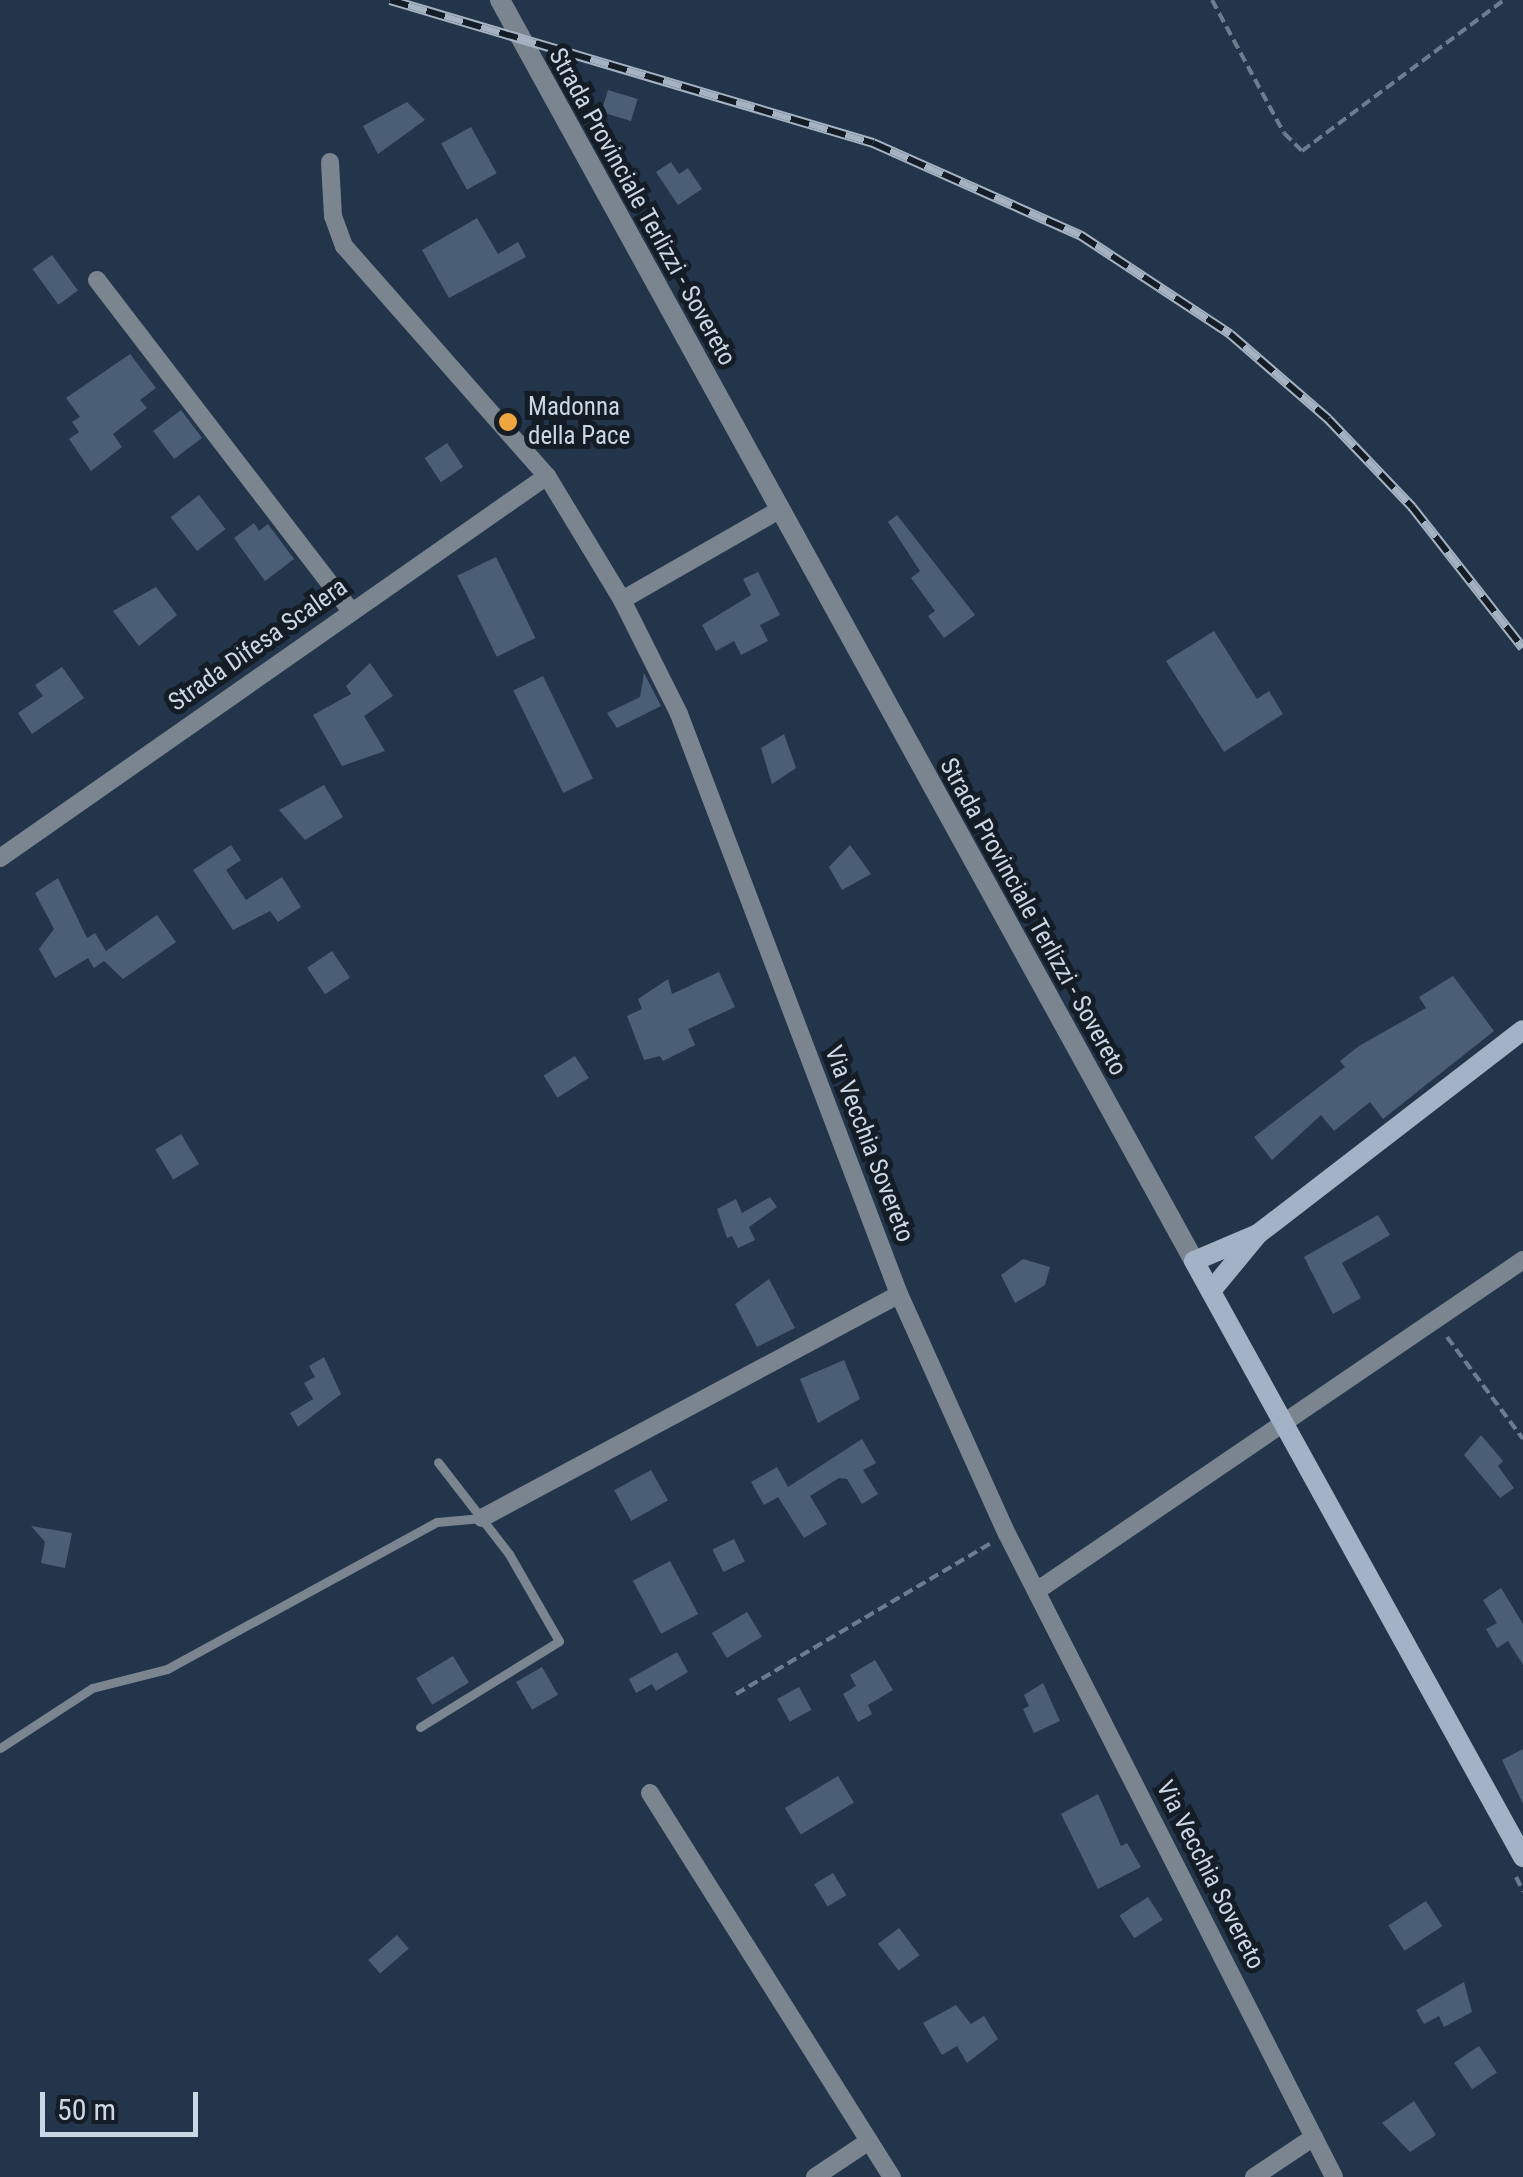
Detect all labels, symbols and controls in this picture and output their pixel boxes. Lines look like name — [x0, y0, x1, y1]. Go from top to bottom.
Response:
street label: Strada Provinciale Terlizzi - Sovereto — [542, 43, 742, 371]
place label: Madonna della Pace — [528, 393, 630, 452]
marker: Madonna della Pace — [497, 411, 519, 433]
street label: Strada Difesa Scalera — [163, 572, 353, 718]
street label: Strada Provinciale Terlizzi - Sovereto — [933, 753, 1133, 1081]
street label: Via Vecchia Sovereto — [818, 1042, 920, 1246]
street label: Via Vecchia Sovereto — [1149, 1776, 1271, 1974]
scale bar — [45, 2072, 202, 2134]
text: 50 m — [57, 2092, 116, 2127]

